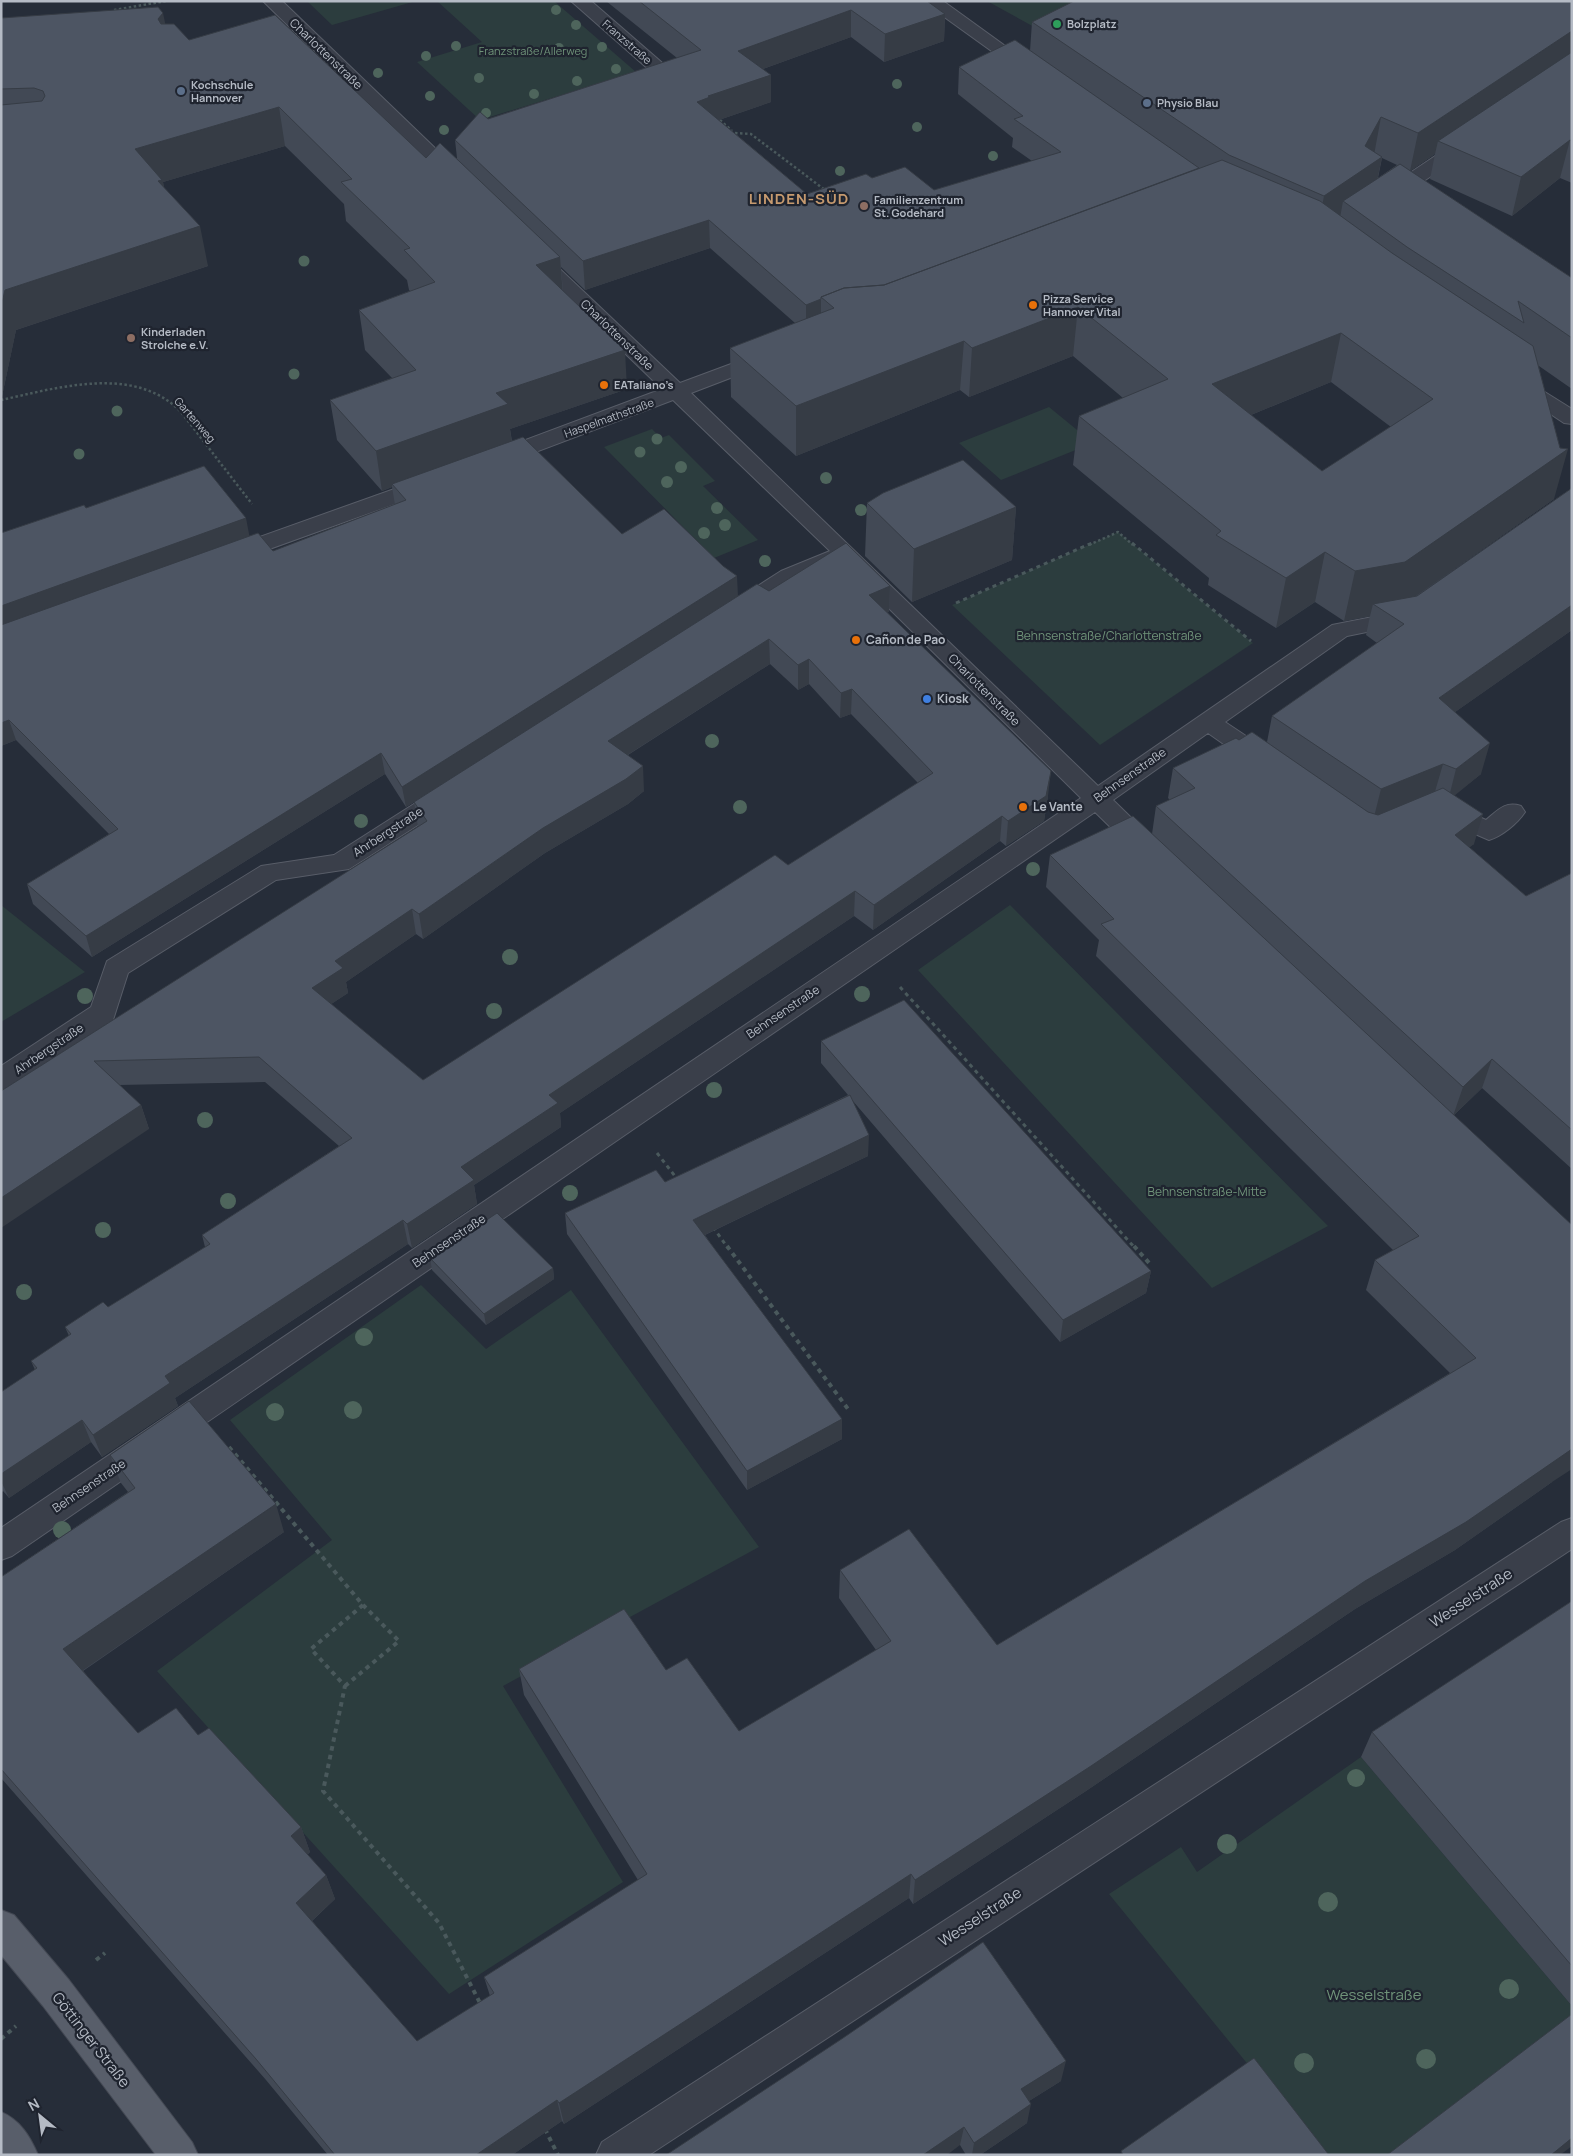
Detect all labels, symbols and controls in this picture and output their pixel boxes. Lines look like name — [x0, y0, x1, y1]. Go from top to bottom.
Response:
street label: Charlottenstraße — [286, 14, 367, 93]
street label: Franzstraße — [599, 16, 656, 68]
place label: Bolzplatz — [1067, 16, 1117, 31]
marker: Bolzplatz — [1051, 18, 1063, 30]
park label: Franzstraße/Allerweg — [479, 43, 587, 58]
place label: Kochschule Hannover — [191, 77, 254, 105]
marker: Kochschule Hannover — [175, 85, 187, 97]
place label: Physio Blau — [1157, 95, 1218, 110]
marker: Physio Blau — [1141, 97, 1153, 109]
district label: LINDEN-SÜD — [749, 188, 849, 209]
place label: Familienzentrum St. Godehard — [874, 192, 963, 220]
marker: Familienzentrum St. Godehard — [858, 200, 870, 212]
place label: Pizza Service Hannover Vital — [1043, 291, 1121, 319]
street label: Charlottenstraße — [577, 295, 658, 374]
marker: Pizza Service Hannover Vital — [1027, 299, 1039, 311]
place label: Kinderladen Strolche e.V. — [141, 324, 209, 352]
marker: Kinderladen Strolche e.V. — [125, 332, 137, 344]
place label: EATaliano’s — [614, 377, 674, 392]
marker: EATaliano’s — [598, 379, 610, 391]
street label: Gartenweg — [171, 394, 219, 446]
street label: Haspelmathstraße — [562, 394, 656, 441]
park label: Behnsenstraße/Charlottenstraße — [1016, 627, 1202, 644]
place label: Cañon de Pao — [866, 631, 945, 648]
marker: Cañon de Pao — [850, 634, 862, 646]
street label: Charlottenstraße — [945, 650, 1024, 729]
place label: Kiosk — [937, 690, 969, 707]
marker: Kiosk — [921, 693, 933, 705]
street label: Behnsenstraße — [1090, 743, 1169, 806]
place label: Le Vante — [1033, 798, 1083, 815]
marker: Le Vante — [1017, 801, 1029, 813]
street label: Ahrbergstraße — [349, 803, 426, 861]
street label: Behnsenstraße — [743, 981, 823, 1042]
street label: Ahrbergstraße — [11, 1019, 87, 1078]
park label: Behnsenstraße-Mitte — [1148, 1183, 1266, 1200]
street label: Behnsenstraße — [409, 1210, 489, 1271]
street label: Behnsenstraße — [49, 1455, 129, 1516]
street label: Wesselstraße — [1425, 1563, 1516, 1632]
street label: Wesselstraße — [934, 1882, 1025, 1951]
park label: Wesselstraße — [1327, 1984, 1422, 2005]
street label: Göttinger Straße — [48, 1988, 135, 2092]
north arrow — [15, 2091, 65, 2141]
text: N — [24, 2093, 42, 2115]

